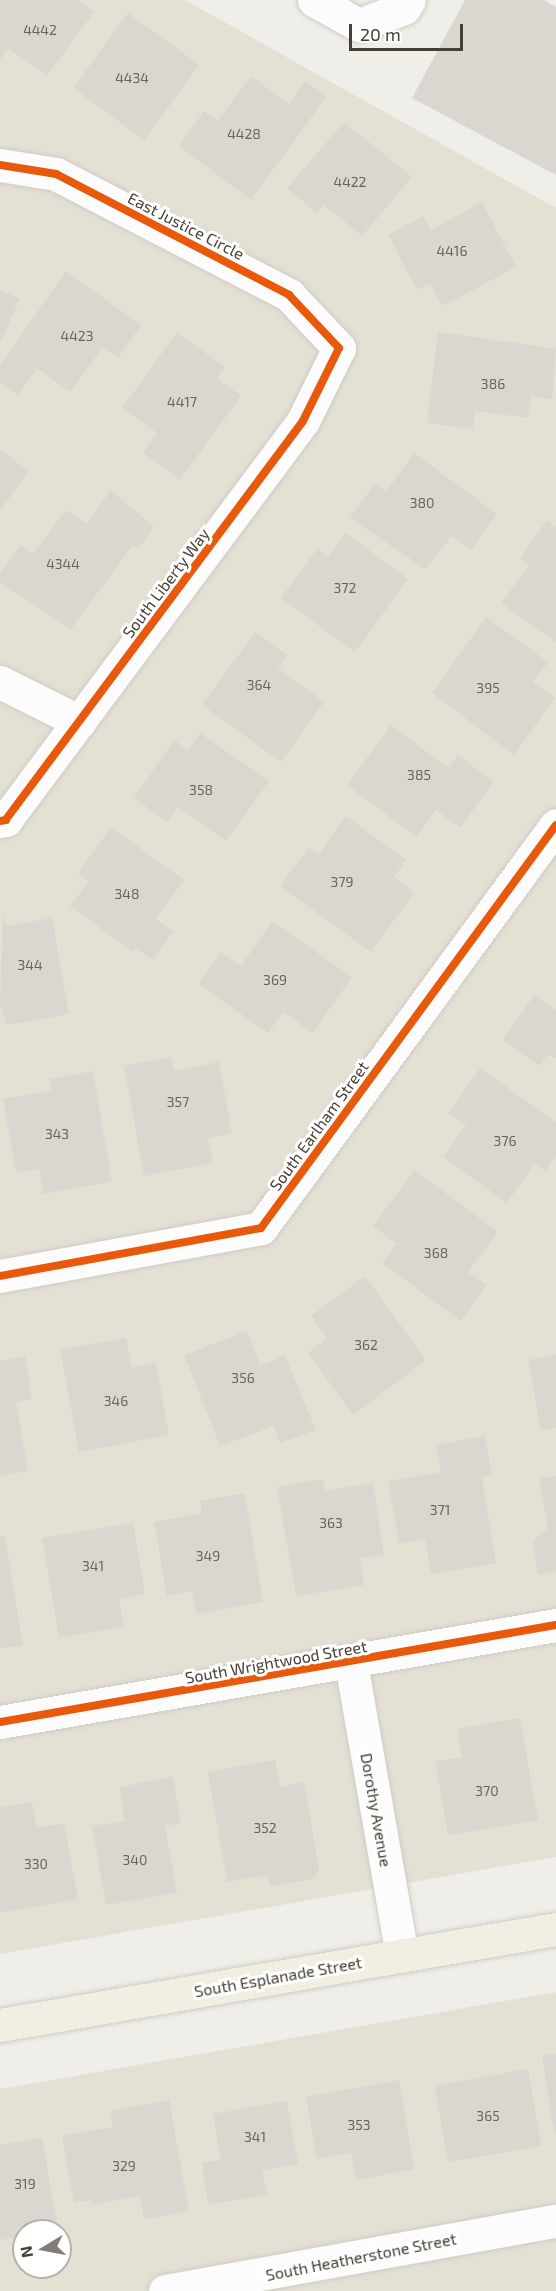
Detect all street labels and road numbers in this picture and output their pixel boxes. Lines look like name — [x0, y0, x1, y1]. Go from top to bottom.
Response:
street label: East Justice Circle — [124, 188, 248, 264]
street label: South Liberty Way — [118, 524, 214, 642]
street label: South Earlham Street — [266, 1058, 372, 1194]
street label: South Wrightwood Street — [184, 1637, 368, 1687]
street label: Dorothy Avenue — [356, 1751, 396, 1869]
street label: South Esplanade Street — [193, 1953, 363, 2001]
street label: South Heatherstone Street — [264, 2229, 458, 2285]

